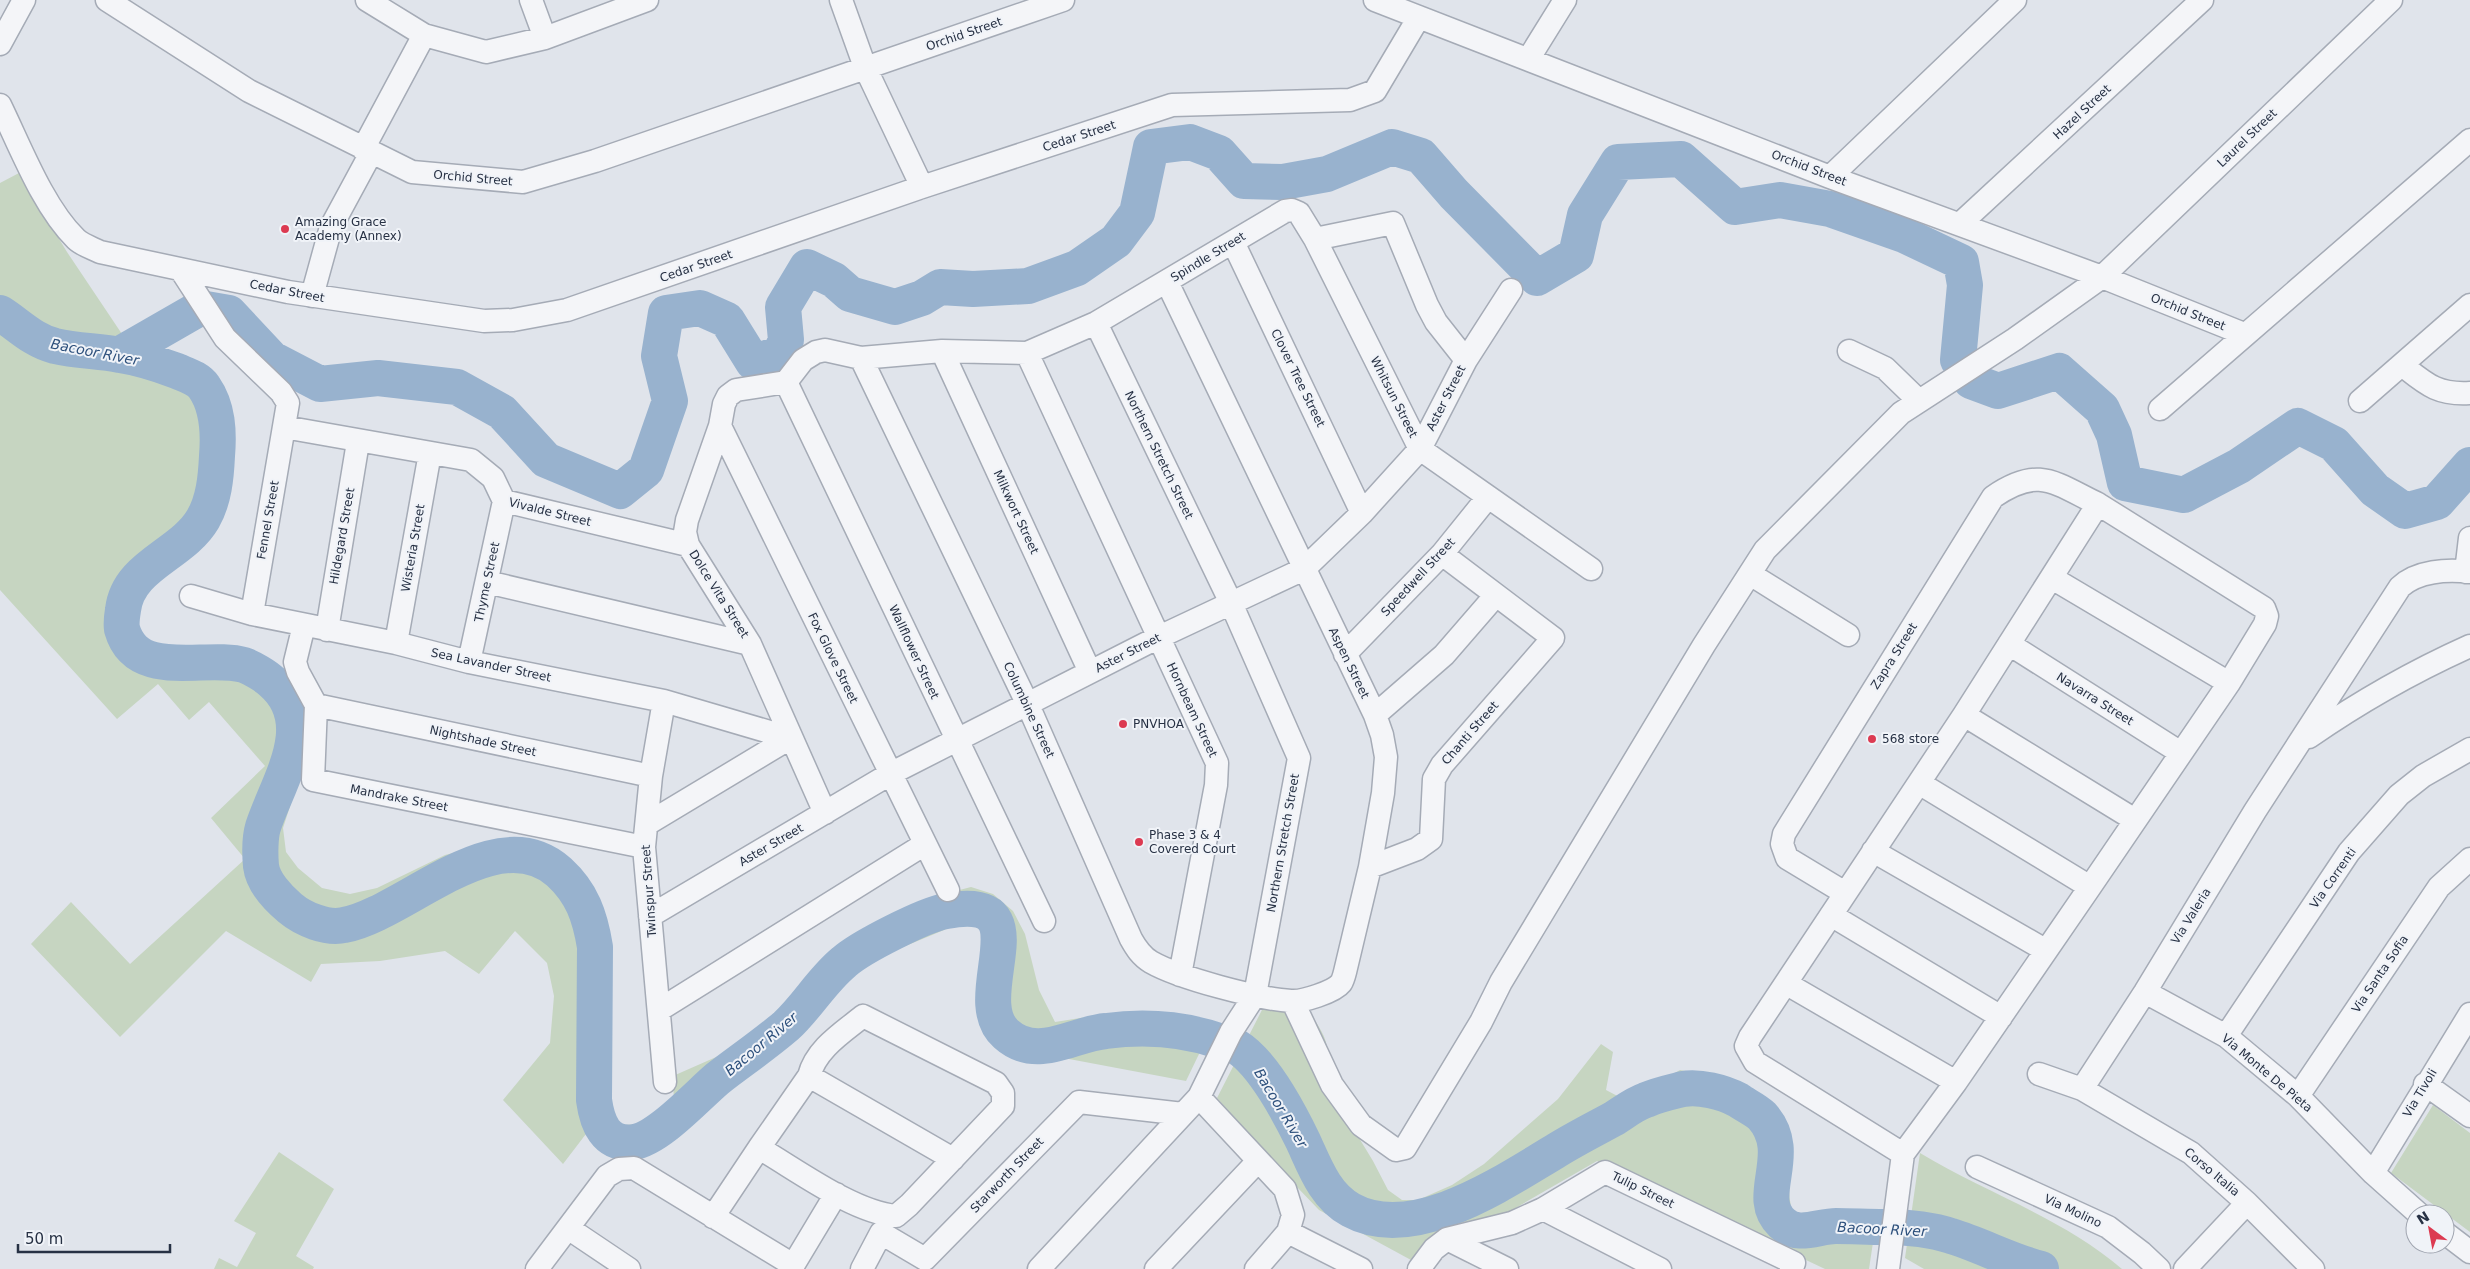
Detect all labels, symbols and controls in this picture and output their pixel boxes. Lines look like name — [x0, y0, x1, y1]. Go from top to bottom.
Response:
street label: Orchid Street — [924, 14, 1004, 54]
street label: Hazel Street — [2050, 82, 2114, 142]
street label: Laurel Street — [2214, 106, 2280, 170]
street label: Cedar Street — [1041, 118, 1118, 154]
street label: Orchid Street — [1769, 147, 1849, 189]
street label: Orchid Street — [433, 168, 514, 188]
place label: Amazing Grace Academy (Annex) — [295, 215, 402, 243]
marker: Amazing Grace Academy (Annex) — [279, 223, 291, 235]
street label: Spindle Street — [1168, 229, 1248, 285]
street label: Cedar Street — [658, 247, 734, 285]
street label: Cedar Street — [248, 277, 326, 305]
street label: Orchid Street — [2149, 291, 2228, 334]
street label: Clover Tree Street — [1268, 327, 1328, 430]
water label: Bacoor River — [50, 336, 142, 369]
street label: Whitsun Street — [1368, 354, 1421, 440]
street label: Aster Street — [1423, 363, 1469, 433]
street label: Northern Stretch Street — [1122, 389, 1196, 522]
street label: Milkwort Street — [990, 468, 1042, 556]
street label: Fennel Street — [254, 479, 282, 561]
street label: Hildegard Street — [327, 486, 357, 586]
street label: Vivalde Street — [507, 495, 593, 529]
street label: Wisteria Street — [398, 503, 428, 593]
street label: Speedwell Street — [1378, 535, 1458, 619]
street label: Thyme Street — [471, 540, 502, 624]
street label: Dolce Vita Street — [686, 547, 752, 641]
street label: Wallflower Street — [886, 603, 942, 702]
street label: Fox Glove Street — [805, 610, 861, 706]
street label: Zapra Street — [1868, 620, 1920, 692]
street label: Aspen Street — [1326, 625, 1372, 701]
street label: Aster Street — [1093, 630, 1163, 676]
street label: Sea Lavander Street — [430, 645, 553, 685]
street label: Columbine Street — [1001, 660, 1058, 761]
street label: Hornbeam Street — [1164, 660, 1220, 760]
street label: Navarra Street — [2054, 670, 2136, 728]
street label: Chanti Street — [1439, 698, 1501, 768]
place label: PNVHOA — [1133, 717, 1185, 731]
marker: PNVHOA — [1117, 718, 1129, 730]
street label: Nightshade Street — [428, 723, 538, 759]
place label: 568 store — [1882, 732, 1939, 746]
marker: 568 store — [1866, 733, 1878, 745]
street label: Northern Stretch Street — [1264, 772, 1302, 913]
street label: Mandrake Street — [349, 782, 449, 814]
street label: Aster Street — [736, 821, 806, 869]
place label: Phase 3 & 4 Covered Court — [1149, 828, 1236, 856]
marker: Phase 3 & 4 Covered Court — [1133, 836, 1145, 848]
street label: Twinspur Street — [639, 844, 659, 939]
street label: Via Correnti — [2307, 845, 2359, 911]
street label: Via Valeria — [2168, 885, 2214, 947]
street label: Via Santa Sofia — [2349, 932, 2411, 1016]
water label: Bacoor River — [722, 1008, 801, 1079]
street label: Via Monte De Pieta — [2219, 1031, 2315, 1115]
water label: Bacoor River — [1251, 1066, 1312, 1152]
street label: Via Tivoli — [2400, 1066, 2440, 1120]
street label: Starworth Street — [967, 1134, 1047, 1216]
street label: Corso Italia — [2182, 1145, 2242, 1199]
street label: Tulip Street — [1609, 1168, 1677, 1211]
street label: Via Molino — [2042, 1192, 2104, 1230]
north arrow — [2405, 1204, 2455, 1254]
text: N — [2414, 1208, 2432, 1228]
water label: Bacoor River — [1837, 1219, 1928, 1239]
scale bar — [18, 1222, 170, 1254]
text: 50 m — [25, 1230, 63, 1248]

